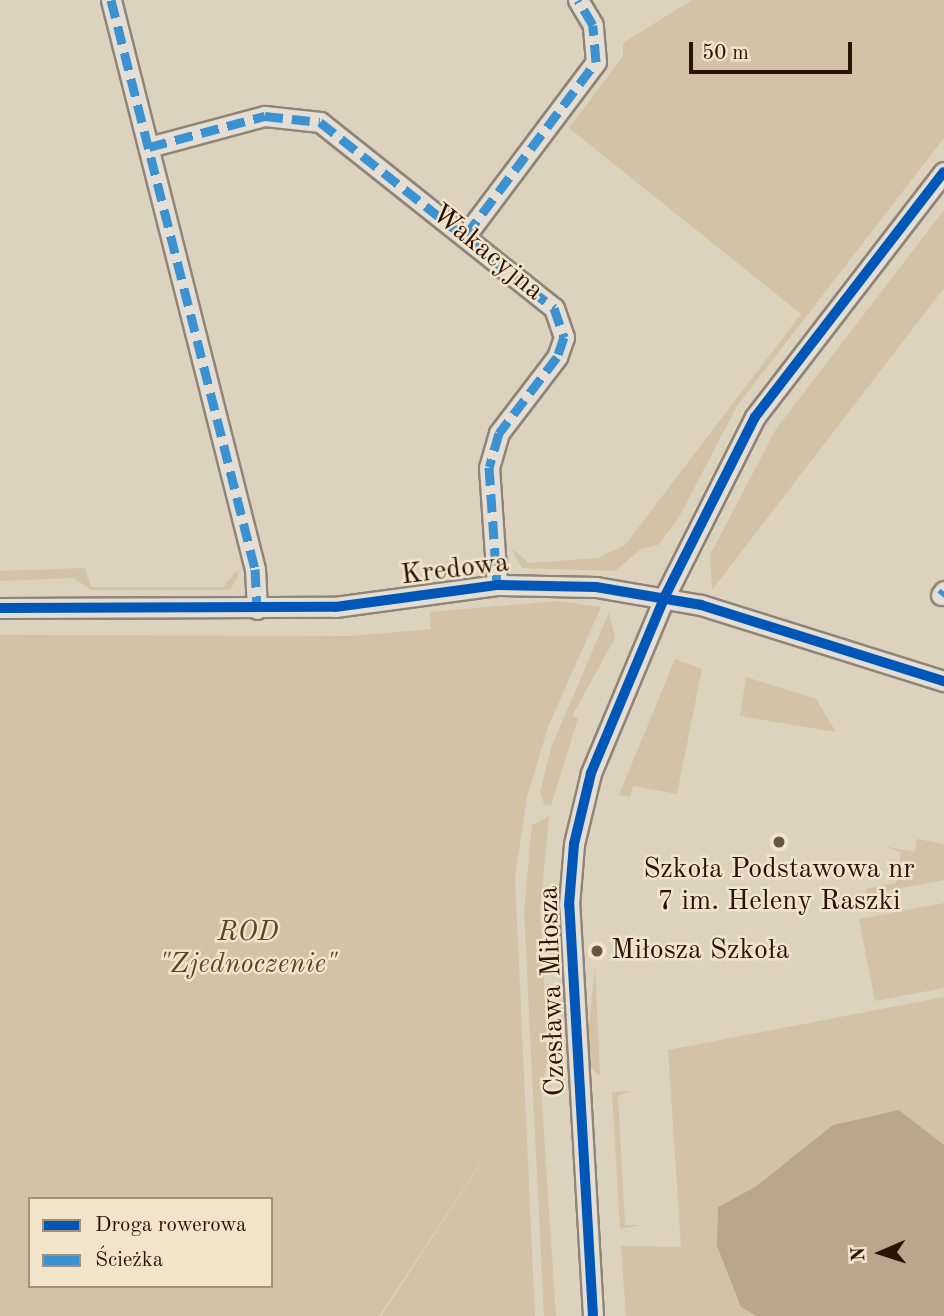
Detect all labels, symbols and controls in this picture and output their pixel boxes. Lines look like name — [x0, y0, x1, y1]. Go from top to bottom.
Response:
scale bar — [692, 28, 855, 72]
text: 50 m — [702, 43, 749, 64]
street label: Wakacyjna — [424, 198, 550, 308]
street label: Kredowa — [399, 547, 511, 593]
marker: Szkoła Podstawowa nr 7 im. Heleny Raszki — [771, 834, 787, 850]
place label: Szkoła Podstawowa nr 7 im. Heleny Raszki — [643, 853, 915, 919]
street label: Czesława Miłosza — [533, 885, 573, 1097]
park label: ROD "Zjednoczenie" — [159, 916, 337, 982]
place label: Miłosza Szkoła — [611, 934, 789, 968]
marker: Miłosza Szkoła — [589, 943, 605, 959]
legend — [28, 1197, 273, 1288]
text: Droga rowerowa — [95, 1215, 246, 1236]
north arrow — [846, 1218, 916, 1288]
text: N — [850, 1246, 869, 1262]
text: Ścieżka — [95, 1250, 163, 1271]

